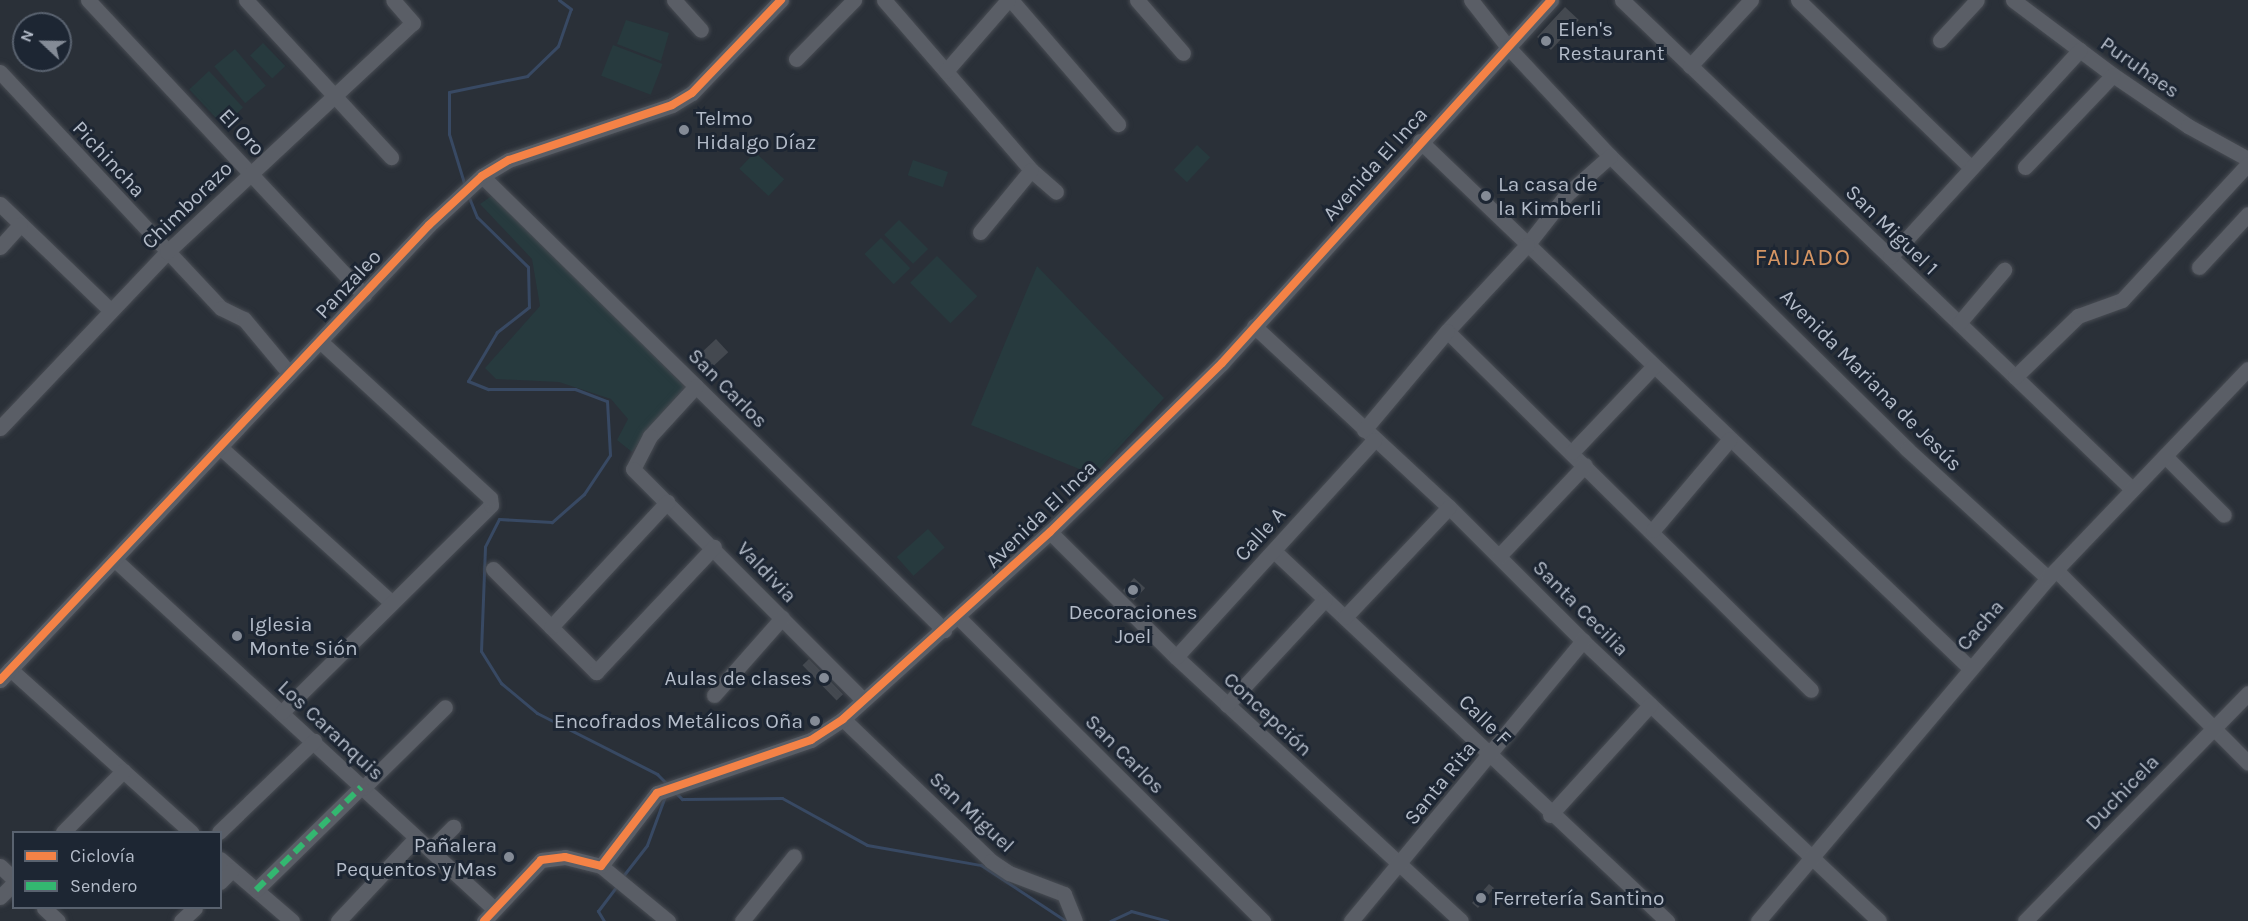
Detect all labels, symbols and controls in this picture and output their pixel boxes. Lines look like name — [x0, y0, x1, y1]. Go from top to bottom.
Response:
north arrow — [12, 12, 72, 72]
place label: Elen's Restaurant — [1558, 16, 1665, 66]
text: N — [16, 27, 38, 45]
street label: Puruhaes — [2096, 31, 2184, 103]
marker: Elen's Restaurant — [1539, 34, 1553, 48]
street label: Avenida El Inca — [1317, 102, 1433, 226]
street label: El Oro — [214, 103, 270, 161]
place label: Telmo Hidalgo Díaz — [696, 105, 816, 155]
street label: Pichincha — [67, 116, 151, 202]
marker: Telmo Hidalgo Díaz — [677, 123, 691, 137]
street label: Chimborazo — [137, 156, 237, 254]
place label: La casa de la Kimberli — [1498, 171, 1602, 221]
street label: San Miguel 1 — [1840, 180, 1944, 280]
marker: La casa de la Kimberli — [1479, 189, 1493, 203]
street label: Panzaleo — [310, 244, 386, 324]
district label: FAIJADO — [1754, 244, 1852, 272]
street label: Avenida Mariana de Jesús — [1775, 284, 1967, 476]
street label: San Carlos — [683, 343, 773, 433]
street label: Avenida El Inca — [980, 455, 1102, 573]
street label: Calle A — [1229, 502, 1291, 566]
street label: Valdivia — [732, 536, 802, 608]
street label: Santa Cecilia — [1528, 555, 1634, 661]
marker: Decoraciones Joel — [1126, 583, 1140, 597]
street label: Cacha — [1951, 594, 2009, 656]
place label: Decoraciones Joel — [1068, 599, 1198, 649]
place label: Iglesia Monte Sión — [249, 611, 358, 661]
marker: Iglesia Monte Sión — [230, 629, 244, 643]
place label: Aulas de clases — [664, 665, 812, 691]
street label: Concepción — [1218, 667, 1318, 761]
marker: Aulas de clases — [817, 671, 831, 685]
street label: Los Caranquis — [273, 674, 389, 786]
street label: Calle F — [1454, 689, 1516, 751]
place label: Encofrados Metálicos Oña — [554, 708, 803, 734]
street label: San Carlos — [1080, 709, 1170, 799]
marker: Encofrados Metálicos Oña — [808, 714, 822, 728]
street label: Santa Rita — [1399, 736, 1481, 830]
street label: Duchicela — [2080, 749, 2164, 835]
street label: San Miguel — [924, 766, 1020, 858]
legend — [12, 831, 222, 909]
place label: Pañalera Pequentos y Mas — [336, 832, 497, 882]
text: Ciclovía — [70, 845, 135, 867]
marker: Pañalera Pequentos y Mas — [502, 850, 516, 864]
text: Sendero — [70, 875, 137, 897]
place label: Ferretería Santino — [1493, 885, 1664, 911]
marker: Ferretería Santino — [1474, 891, 1488, 905]

